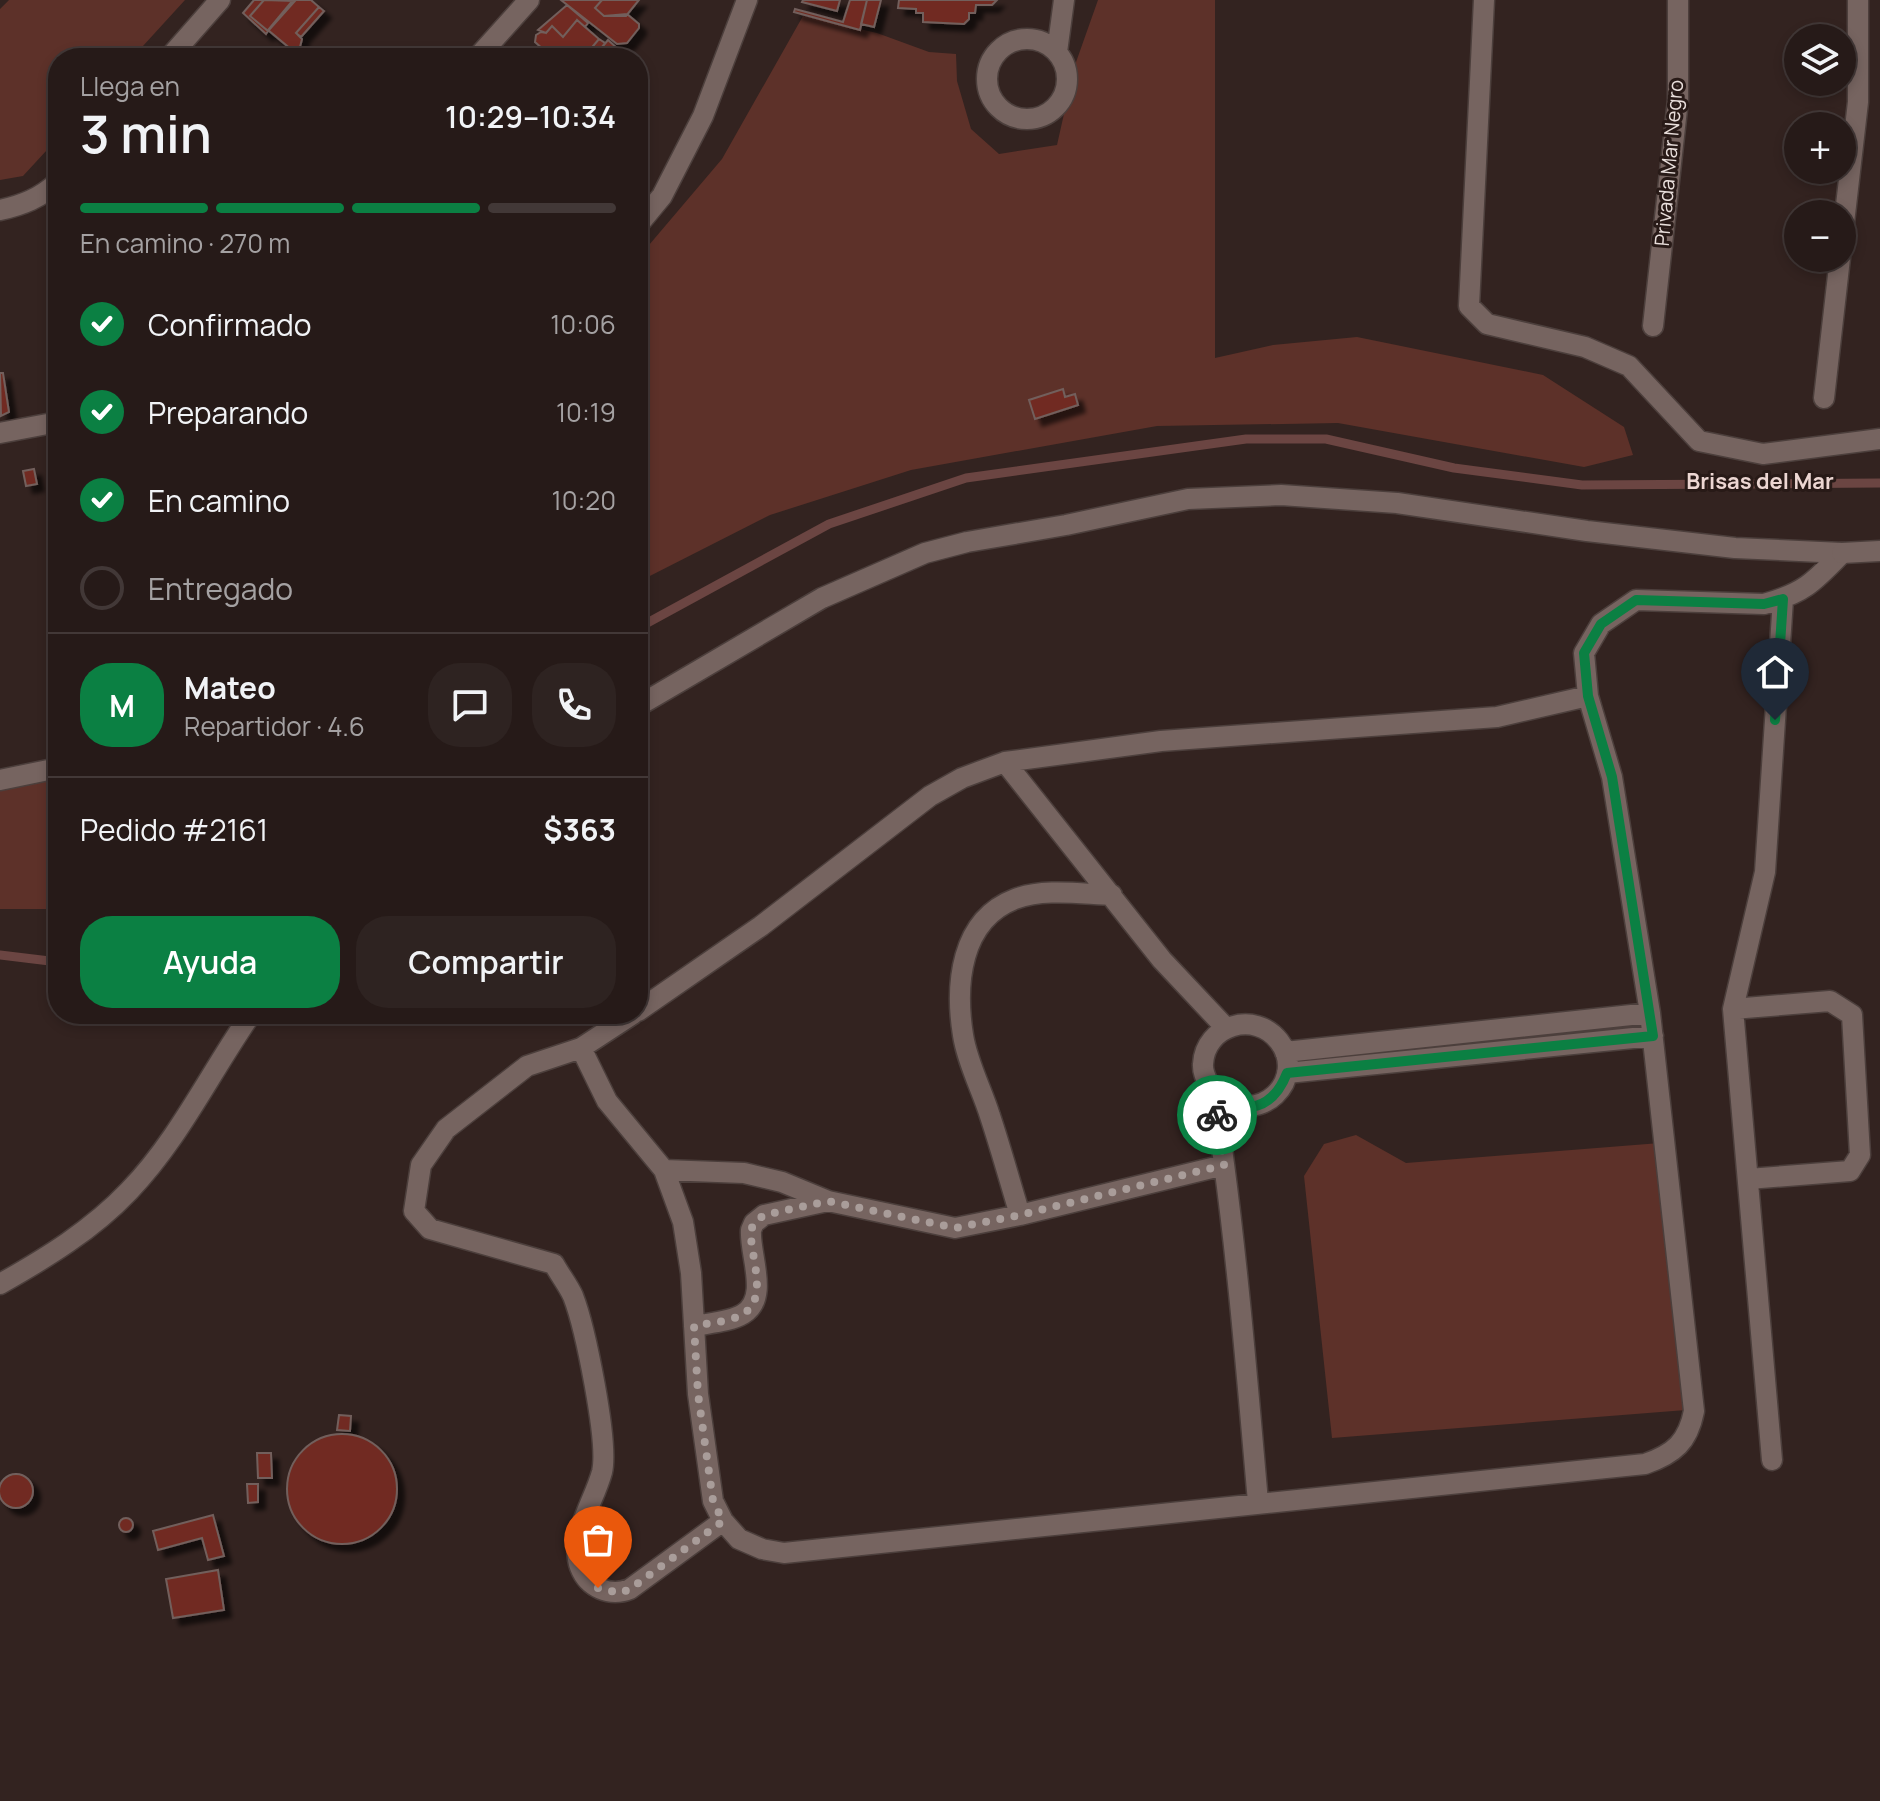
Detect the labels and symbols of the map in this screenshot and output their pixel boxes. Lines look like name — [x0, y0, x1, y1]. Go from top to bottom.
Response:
street label: Privada Mar Negro — [1648, 79, 1689, 247]
district label: Brisas del Mar — [1686, 466, 1834, 496]
pin — [1741, 638, 1809, 720]
courier — [1177, 1075, 1257, 1155]
pin — [564, 1506, 632, 1588]

